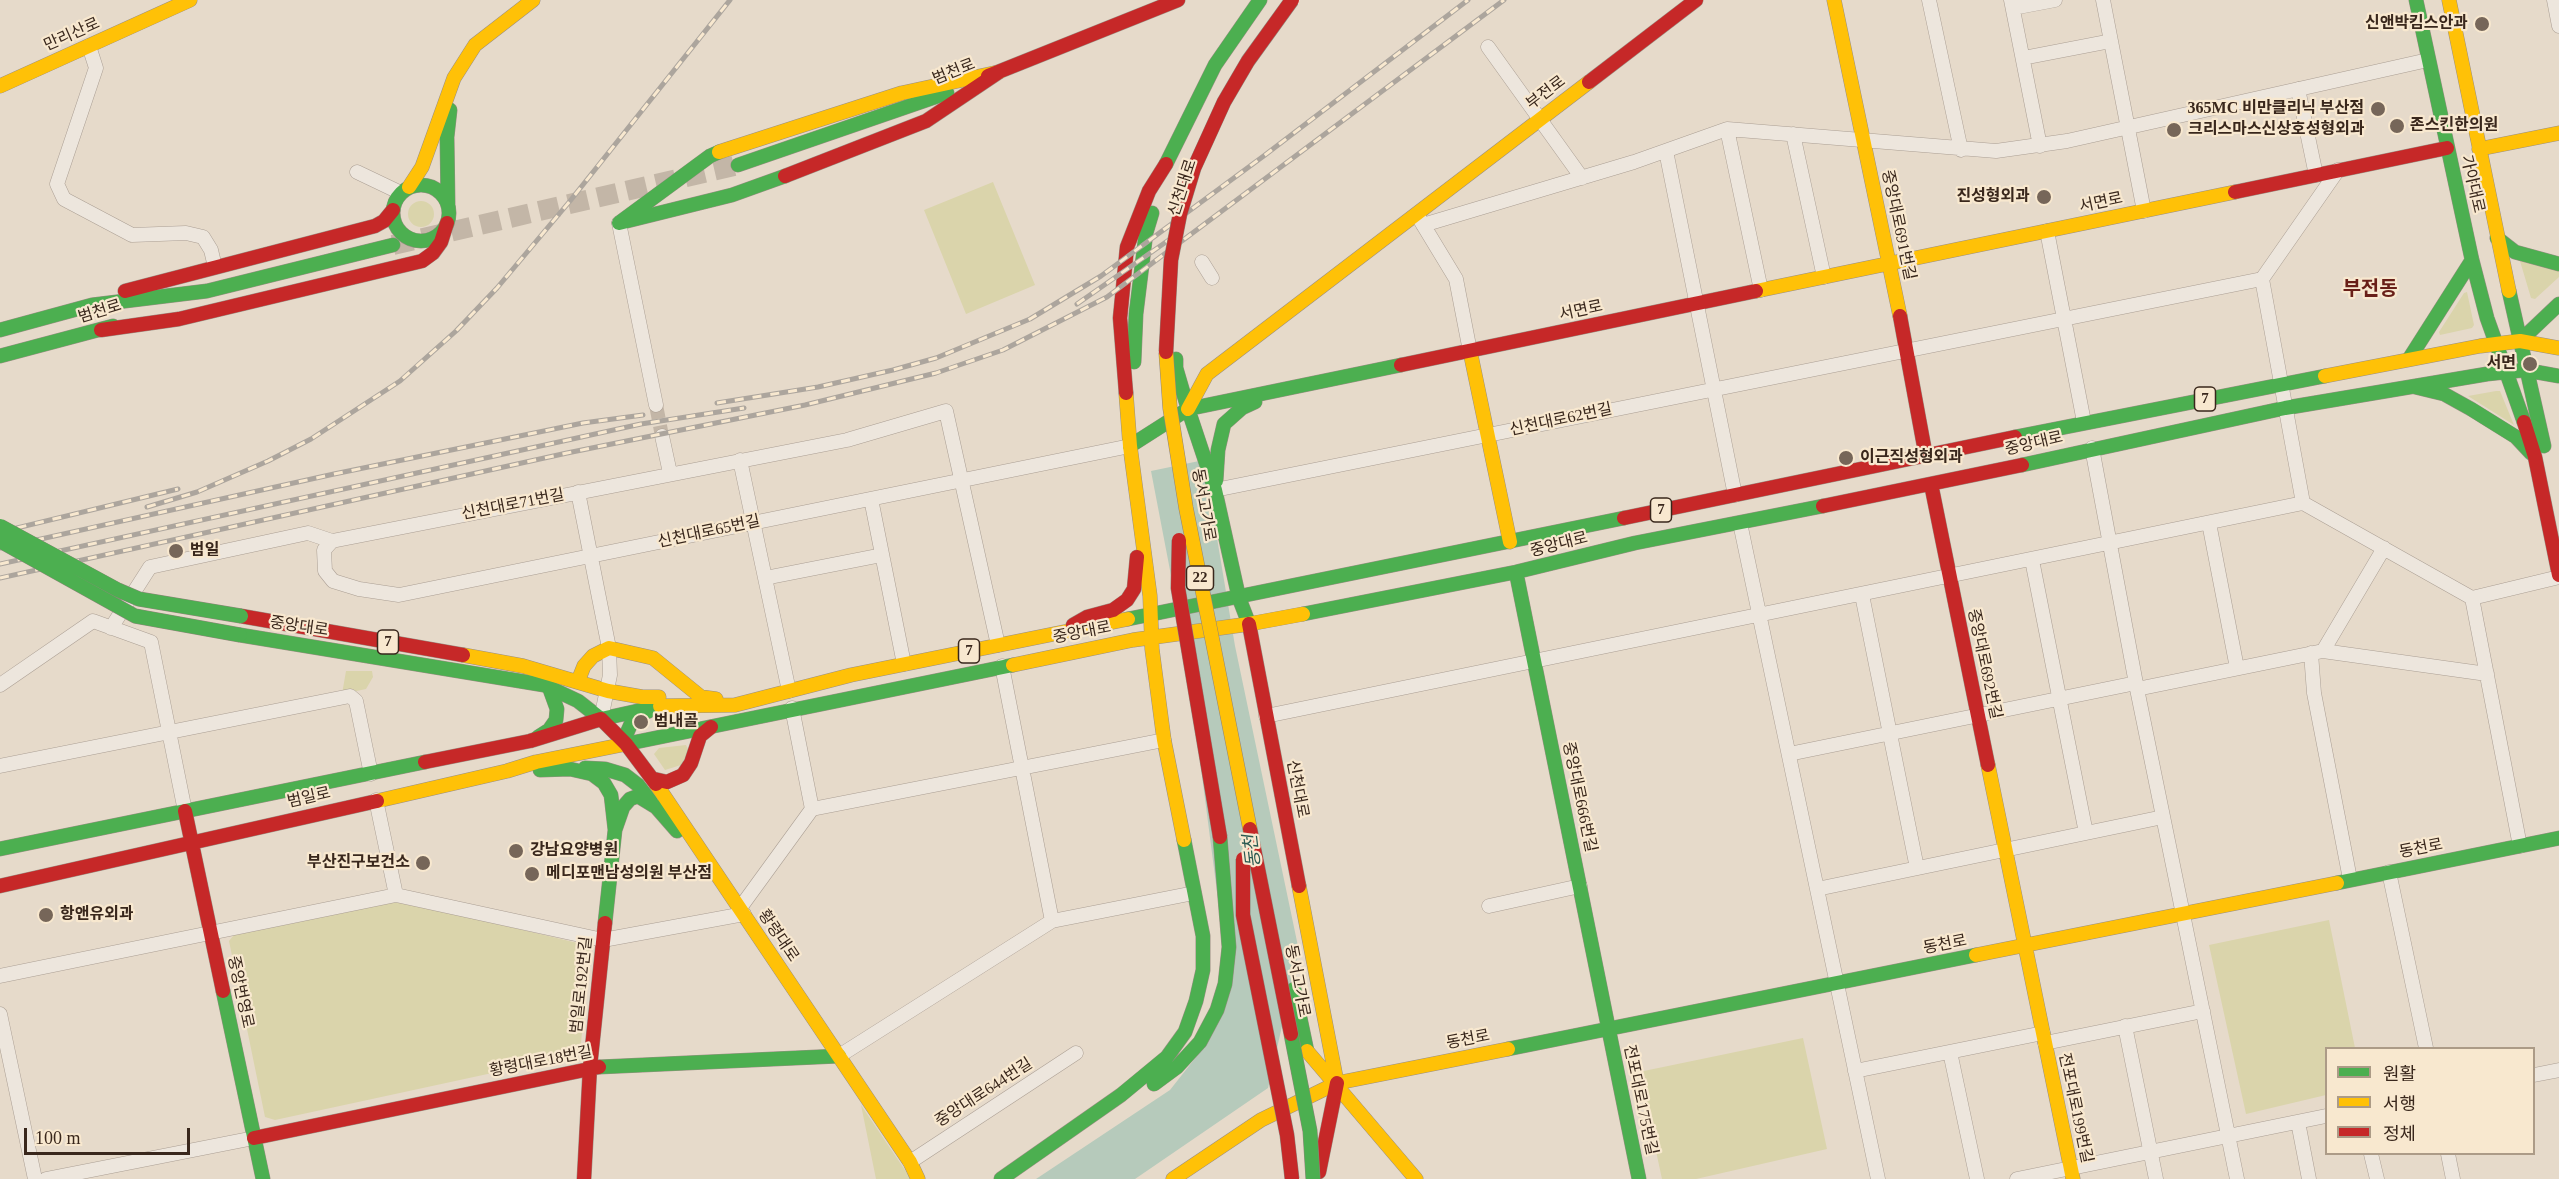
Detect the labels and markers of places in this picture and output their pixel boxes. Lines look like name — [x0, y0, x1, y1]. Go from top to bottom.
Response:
place label: 신앤박킴스안과 — [2365, 14, 2468, 34]
marker: 신앤박킴스안과 — [2473, 15, 2491, 33]
place label: 365MC 비만클리닉 부산점 — [2188, 99, 2364, 119]
marker: 365MC 비만클리닉 부산점 — [2369, 100, 2387, 118]
place label: 존스킨한의원 — [2410, 116, 2498, 136]
marker: 존스킨한의원 — [2388, 117, 2406, 135]
place label: 크리스마스신상호성형외과 — [2188, 120, 2365, 140]
marker: 크리스마스신상호성형외과 — [2165, 121, 2183, 139]
place label: 진성형외과 — [1956, 187, 2030, 207]
marker: 진성형외과 — [2035, 188, 2053, 206]
place label: 서면 — [2487, 354, 2516, 374]
marker: 서면 — [2521, 355, 2539, 373]
place label: 이근직성형외과 — [1860, 448, 1963, 468]
marker: 이근직성형외과 — [1837, 449, 1855, 467]
place label: 범일 — [190, 541, 219, 561]
marker: 범일 — [167, 542, 185, 560]
place label: 범내골 — [654, 712, 698, 732]
marker: 범내골 — [632, 713, 650, 731]
place label: 강남요양병원 — [530, 841, 618, 861]
marker: 강남요양병원 — [507, 842, 525, 860]
place label: 부산진구보건소 — [307, 853, 410, 873]
marker: 부산진구보건소 — [414, 854, 432, 872]
place label: 메디포맨남성의원 부산점 — [546, 864, 712, 884]
marker: 메디포맨남성의원 부산점 — [523, 865, 541, 883]
place label: 항앤유외과 — [60, 905, 134, 925]
marker: 항앤유외과 — [37, 906, 55, 924]

